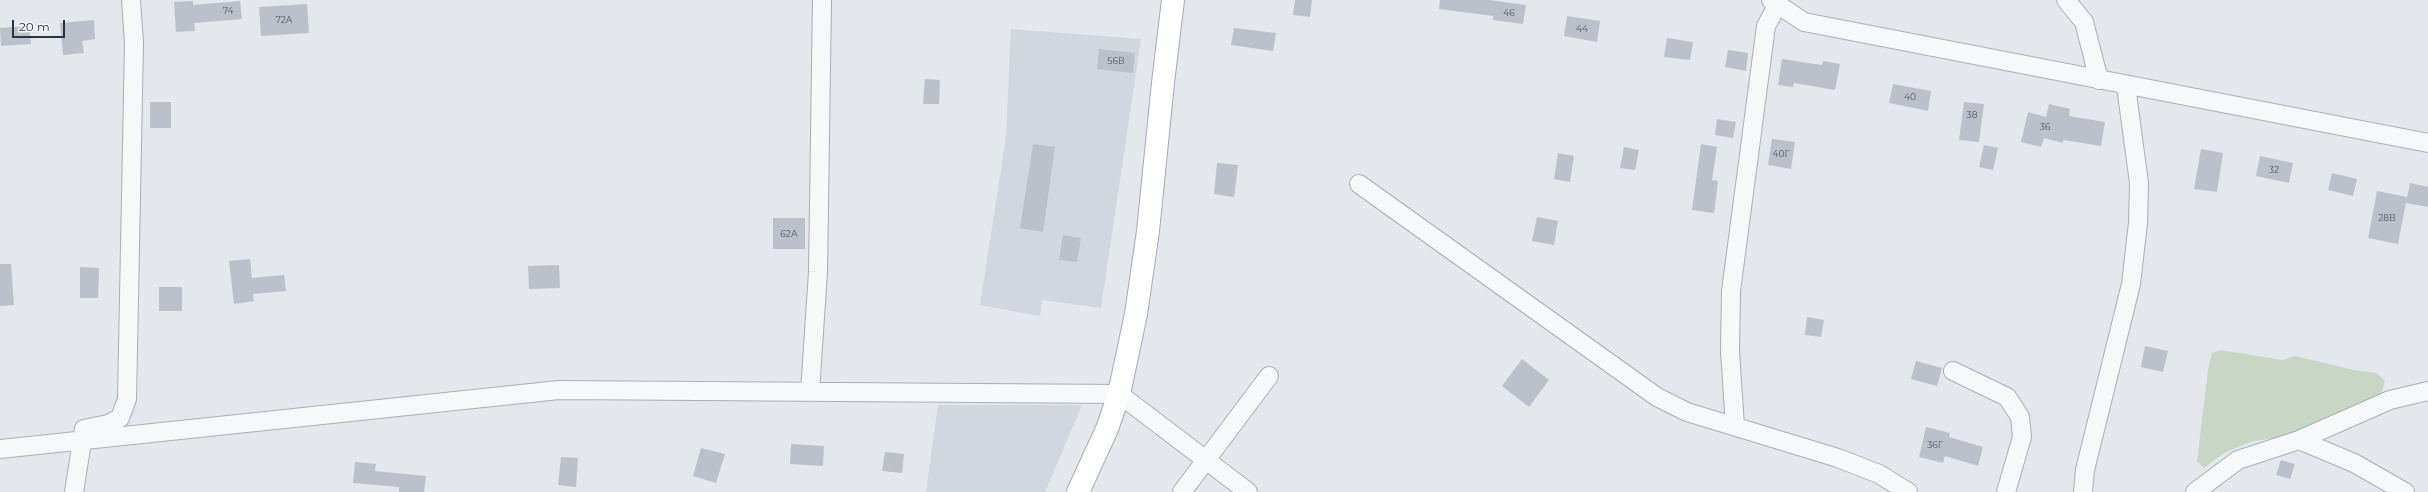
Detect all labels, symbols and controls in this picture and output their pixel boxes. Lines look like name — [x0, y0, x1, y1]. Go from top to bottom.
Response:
house number: 74 — [223, 6, 233, 16]
house number: 46 — [1503, 8, 1515, 18]
scale bar — [14, 12, 67, 38]
house number: 72А — [275, 15, 293, 25]
text: 20 m — [19, 19, 50, 34]
house number: 44 — [1576, 24, 1588, 34]
house number: 56В — [1107, 56, 1125, 66]
house number: 40 — [1904, 92, 1916, 102]
house number: 38 — [1967, 110, 1977, 120]
house number: 36 — [2040, 122, 2050, 132]
house number: 40Г — [1772, 149, 1790, 159]
house number: 32 — [2269, 165, 2279, 175]
house number: 28В — [2378, 213, 2396, 223]
house number: 62А — [780, 229, 798, 239]
house number: 36Г — [1927, 440, 1943, 450]

